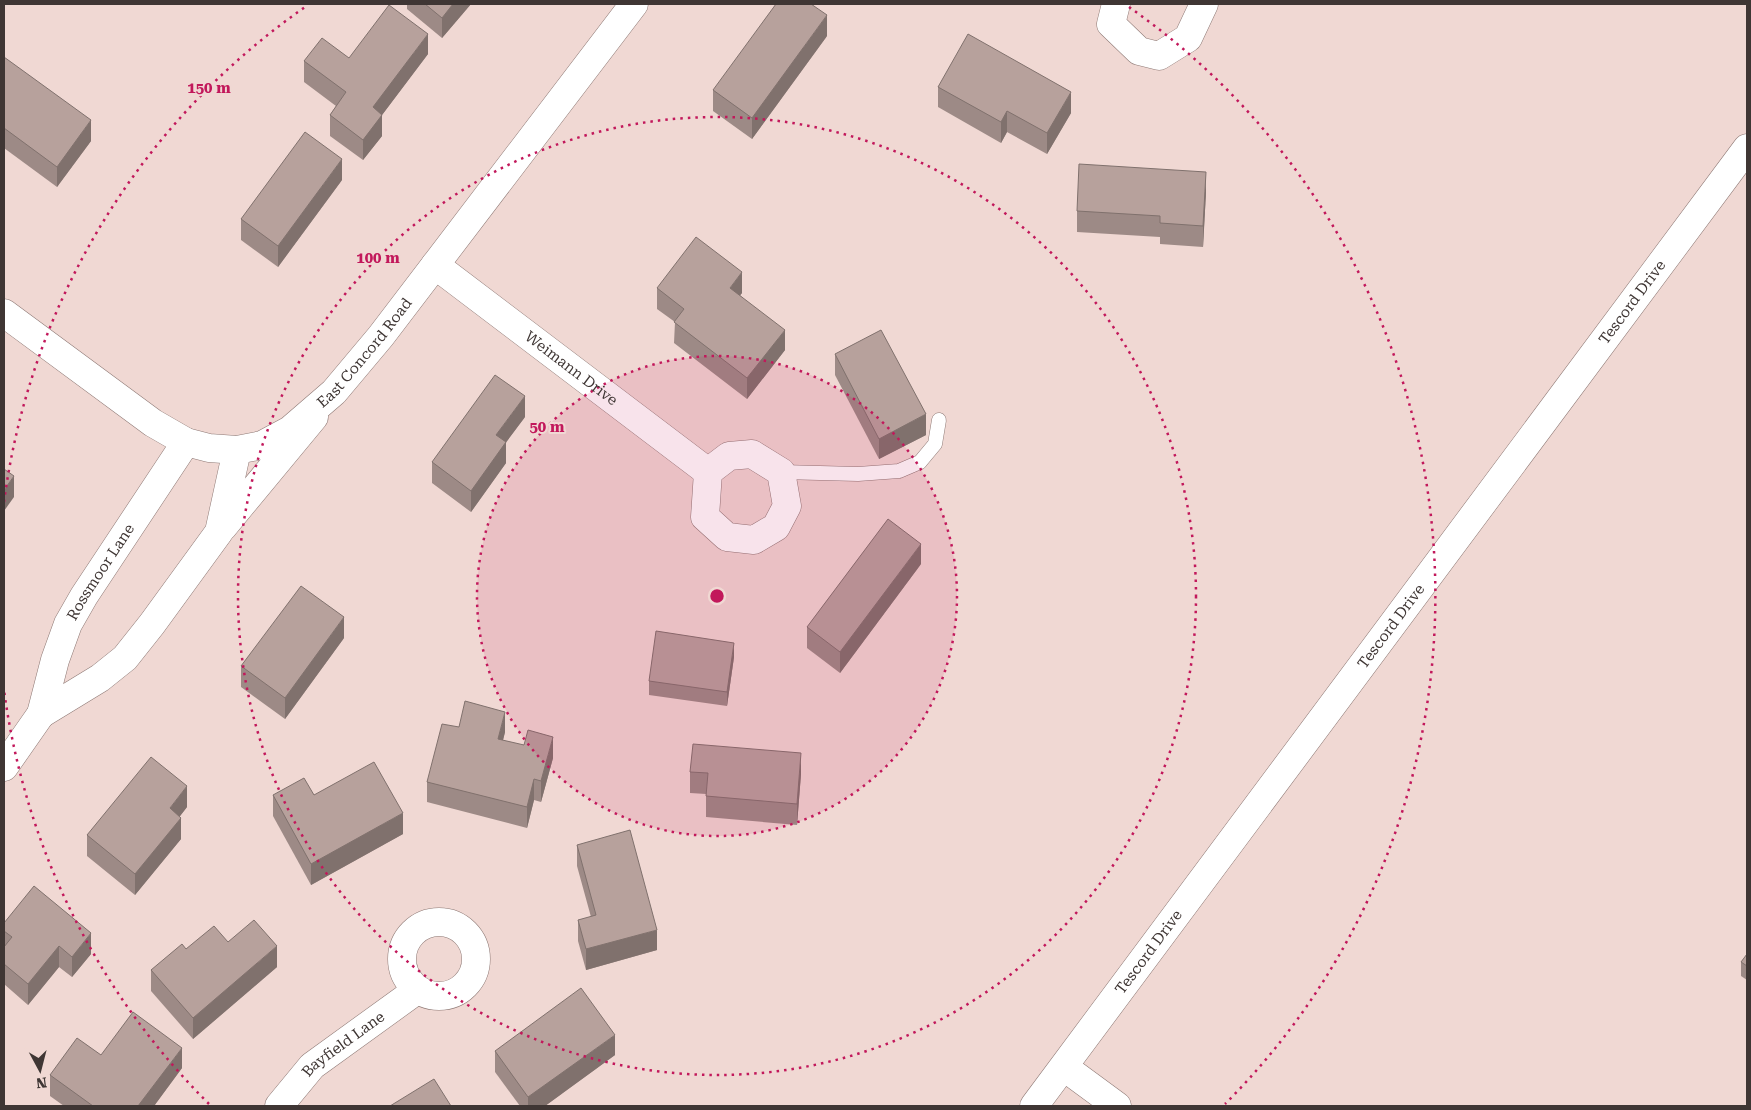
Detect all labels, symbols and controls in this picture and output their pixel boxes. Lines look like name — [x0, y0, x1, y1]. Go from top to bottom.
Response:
text: 150 m — [187, 79, 231, 97]
text: 100 m — [356, 249, 400, 267]
street label: Tescord Drive — [1595, 256, 1670, 348]
street label: East Concord Road — [313, 294, 416, 412]
street label: Weimann Drive — [521, 327, 621, 409]
text: 50 m — [529, 418, 565, 436]
street label: Rossmoor Lane — [63, 520, 138, 624]
street label: Tescord Drive — [1354, 581, 1428, 672]
centre of rings — [708, 587, 726, 605]
street label: Tescord Drive — [1111, 906, 1186, 998]
street label: Bayfield Lane — [298, 1007, 388, 1080]
north arrow — [15, 1045, 65, 1095]
text: N — [35, 1074, 48, 1092]

